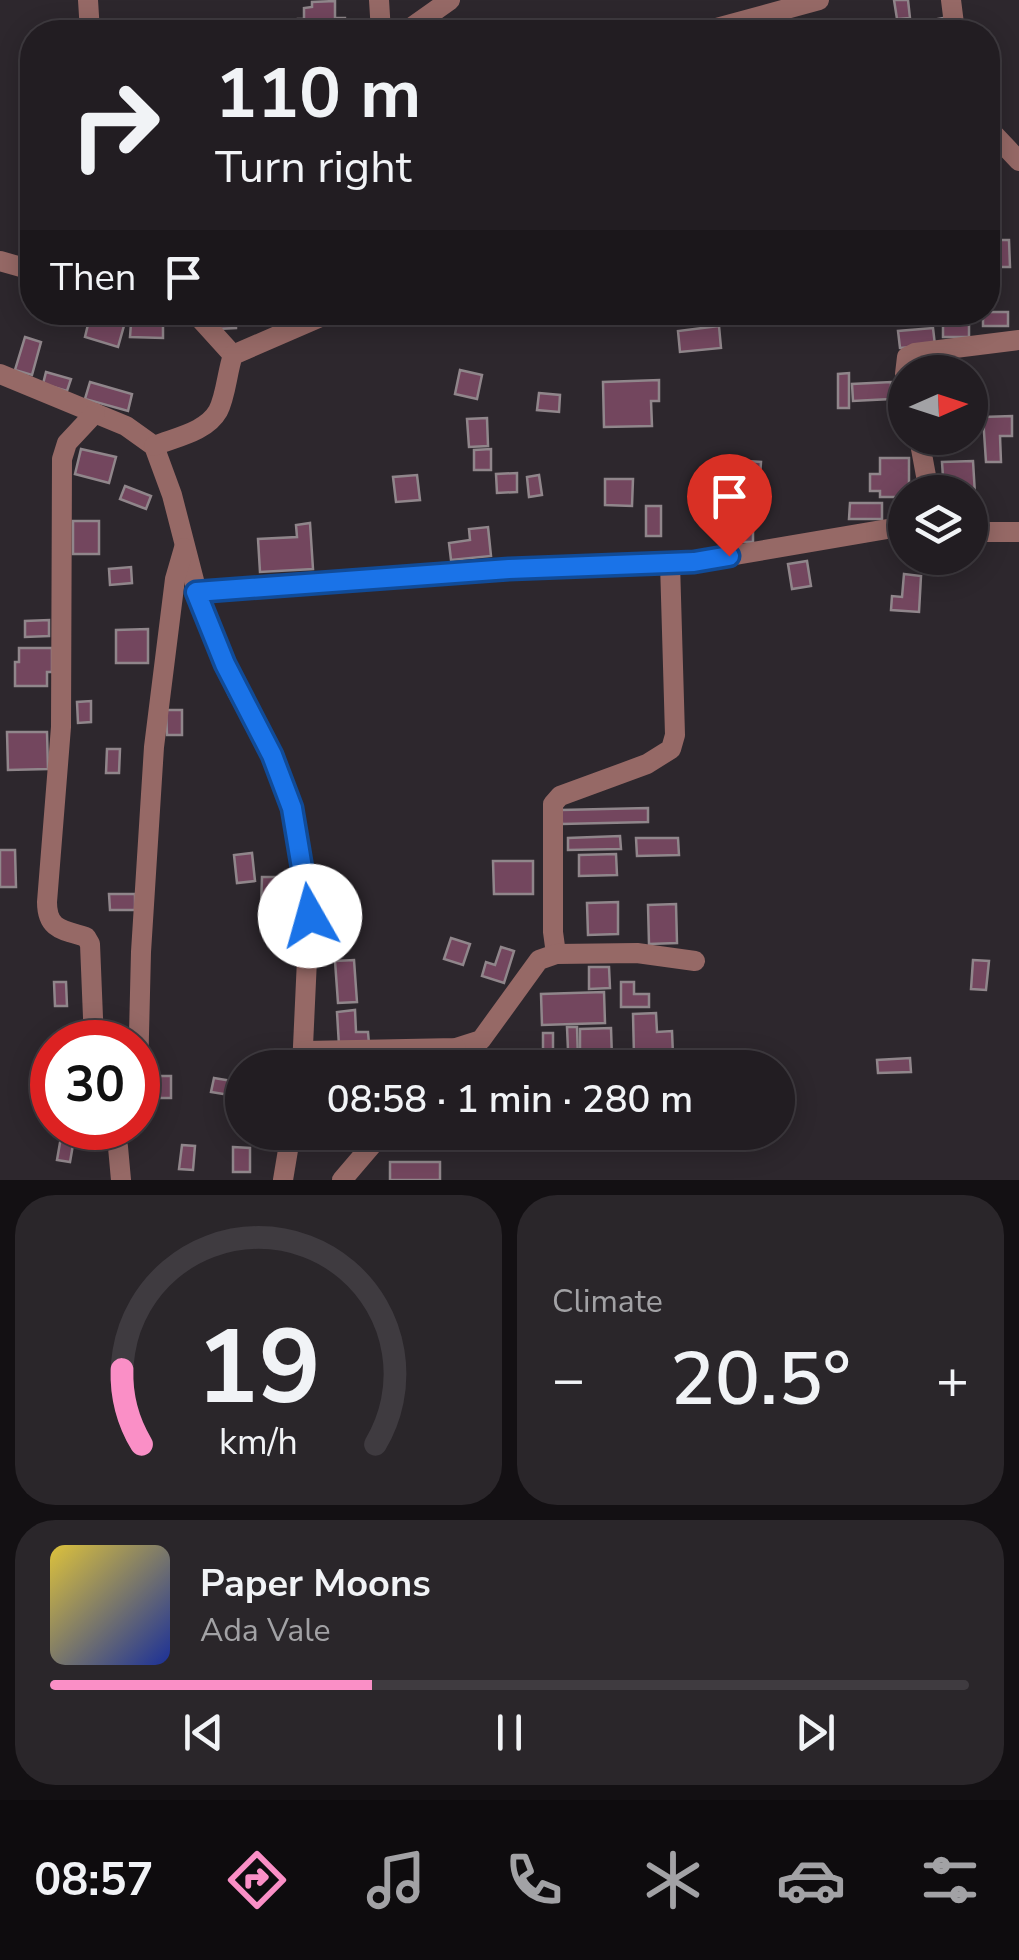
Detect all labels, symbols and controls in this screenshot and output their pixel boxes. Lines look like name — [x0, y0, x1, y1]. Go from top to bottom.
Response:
text: 110 m — [215, 46, 421, 142]
icon: right — [50, 60, 180, 190]
text: Turn right — [215, 137, 412, 198]
icon: arrive — [156, 250, 211, 305]
text: Then — [50, 252, 136, 303]
north arrow — [888, 355, 988, 455]
map controls — [888, 355, 988, 575]
pin — [687, 454, 772, 557]
icon: arrive — [702, 469, 757, 524]
button: layers — [888, 475, 988, 575]
position arrow — [258, 864, 362, 968]
speed limit sign: 30 — [30, 1020, 160, 1150]
text: 08:58 · 1 min · 280 m — [327, 1074, 693, 1125]
text: Climate — [552, 1280, 663, 1323]
text: 19 — [196, 1297, 321, 1439]
text: 20.5° — [670, 1328, 851, 1430]
text: − — [552, 1342, 585, 1417]
text: + — [936, 1342, 969, 1417]
text: km/h — [219, 1418, 298, 1467]
text: Paper Moons — [200, 1558, 431, 1609]
text: Ada Vale — [200, 1609, 331, 1652]
icon: previous — [176, 1705, 231, 1760]
icon: pause — [482, 1705, 537, 1760]
icon: next — [788, 1705, 843, 1760]
icon: directions — [222, 1845, 292, 1915]
icon: music — [361, 1845, 431, 1915]
icon: phone — [499, 1845, 569, 1915]
icon: climate — [638, 1845, 708, 1915]
icon: car — [776, 1845, 846, 1915]
icon: filters — [915, 1845, 985, 1915]
text: 08:57 — [34, 1850, 153, 1911]

